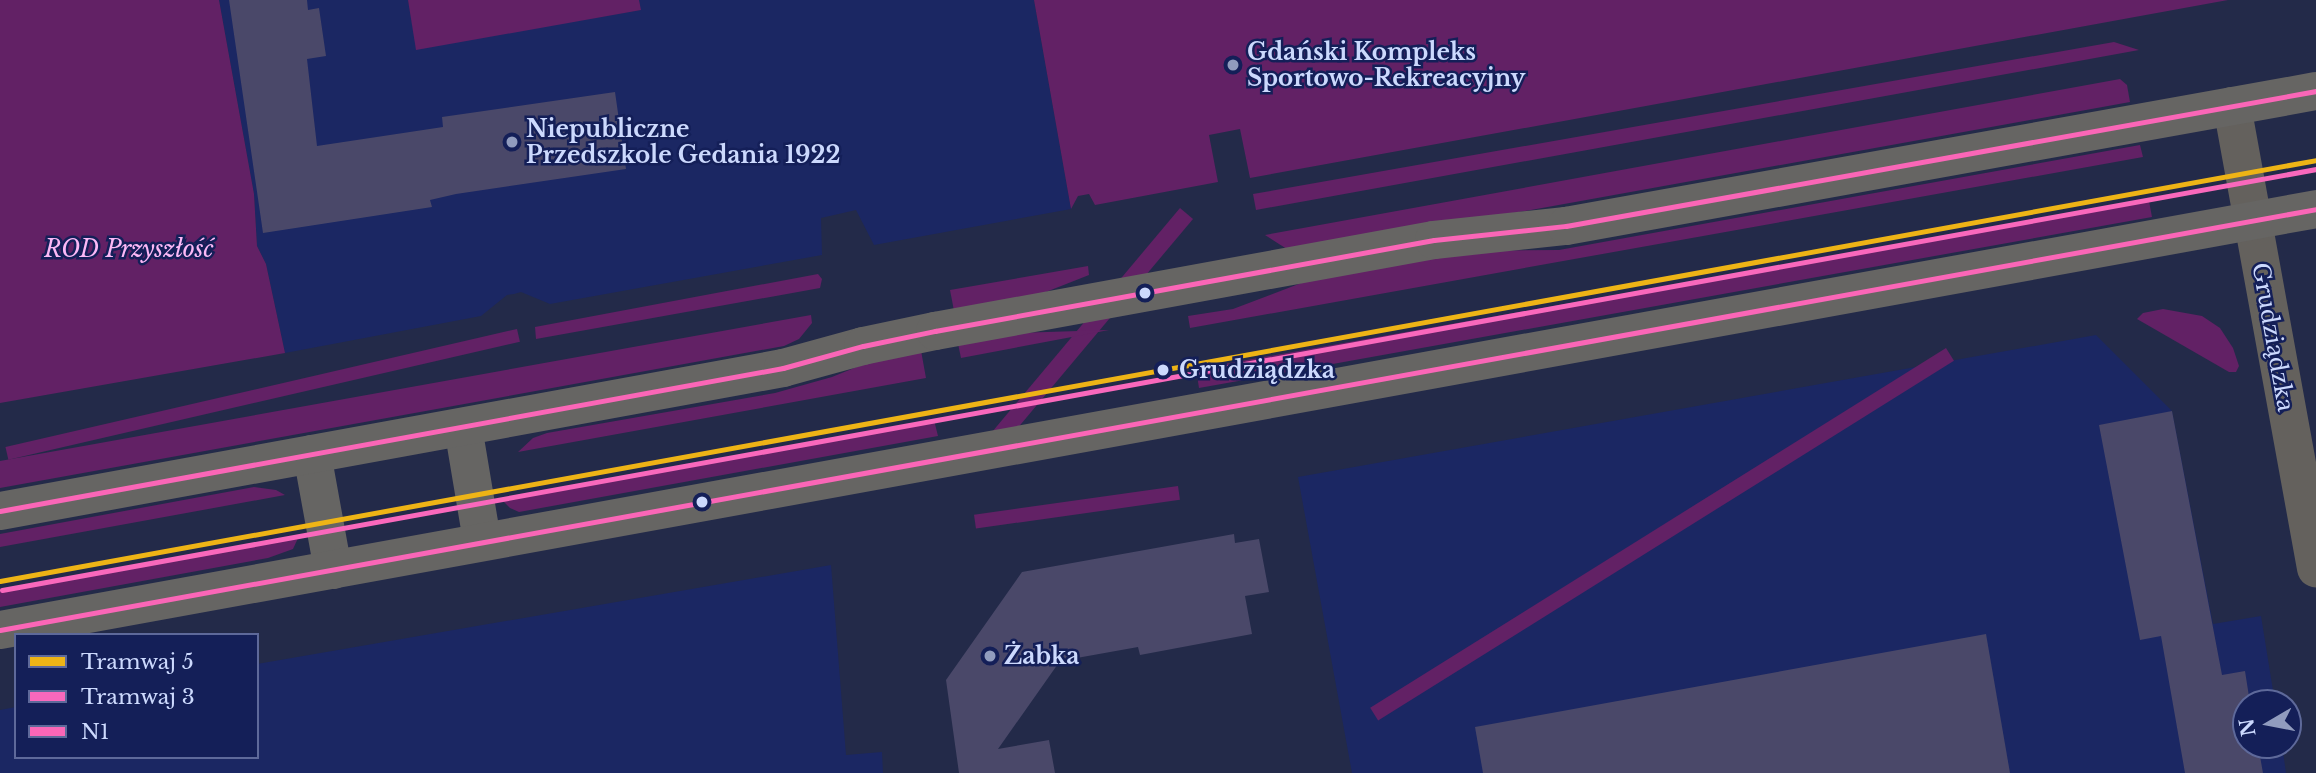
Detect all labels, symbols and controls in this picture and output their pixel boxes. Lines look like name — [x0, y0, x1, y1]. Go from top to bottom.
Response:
place label: Gdański Kompleks Sportowo-Rekreacyjny — [1247, 38, 1525, 92]
marker: Gdański Kompleks Sportowo-Rekreacyjny — [1225, 57, 1241, 73]
place label: Niepubliczne Przedszkole Gedania 1922 — [526, 115, 840, 169]
marker: Niepubliczne Przedszkole Gedania 1922 — [504, 134, 520, 150]
park label: ROD Przyszłość — [44, 235, 214, 263]
street label: Grudziądzka — [2246, 260, 2300, 414]
unlabelled marker — [1138, 286, 1152, 300]
place label: Grudziądzka — [1179, 356, 1335, 384]
marker: Grudziądzka — [1153, 360, 1173, 380]
unlabelled marker — [695, 495, 709, 509]
legend — [14, 633, 259, 759]
place label: Żabka — [1004, 642, 1080, 670]
marker: Żabka — [982, 648, 998, 664]
text: Tramwaj 5 — [81, 649, 194, 675]
text: Tramwaj 3 — [81, 684, 195, 710]
north arrow — [2232, 689, 2302, 759]
text: N — [2235, 717, 2261, 738]
text: N1 — [81, 719, 109, 745]

